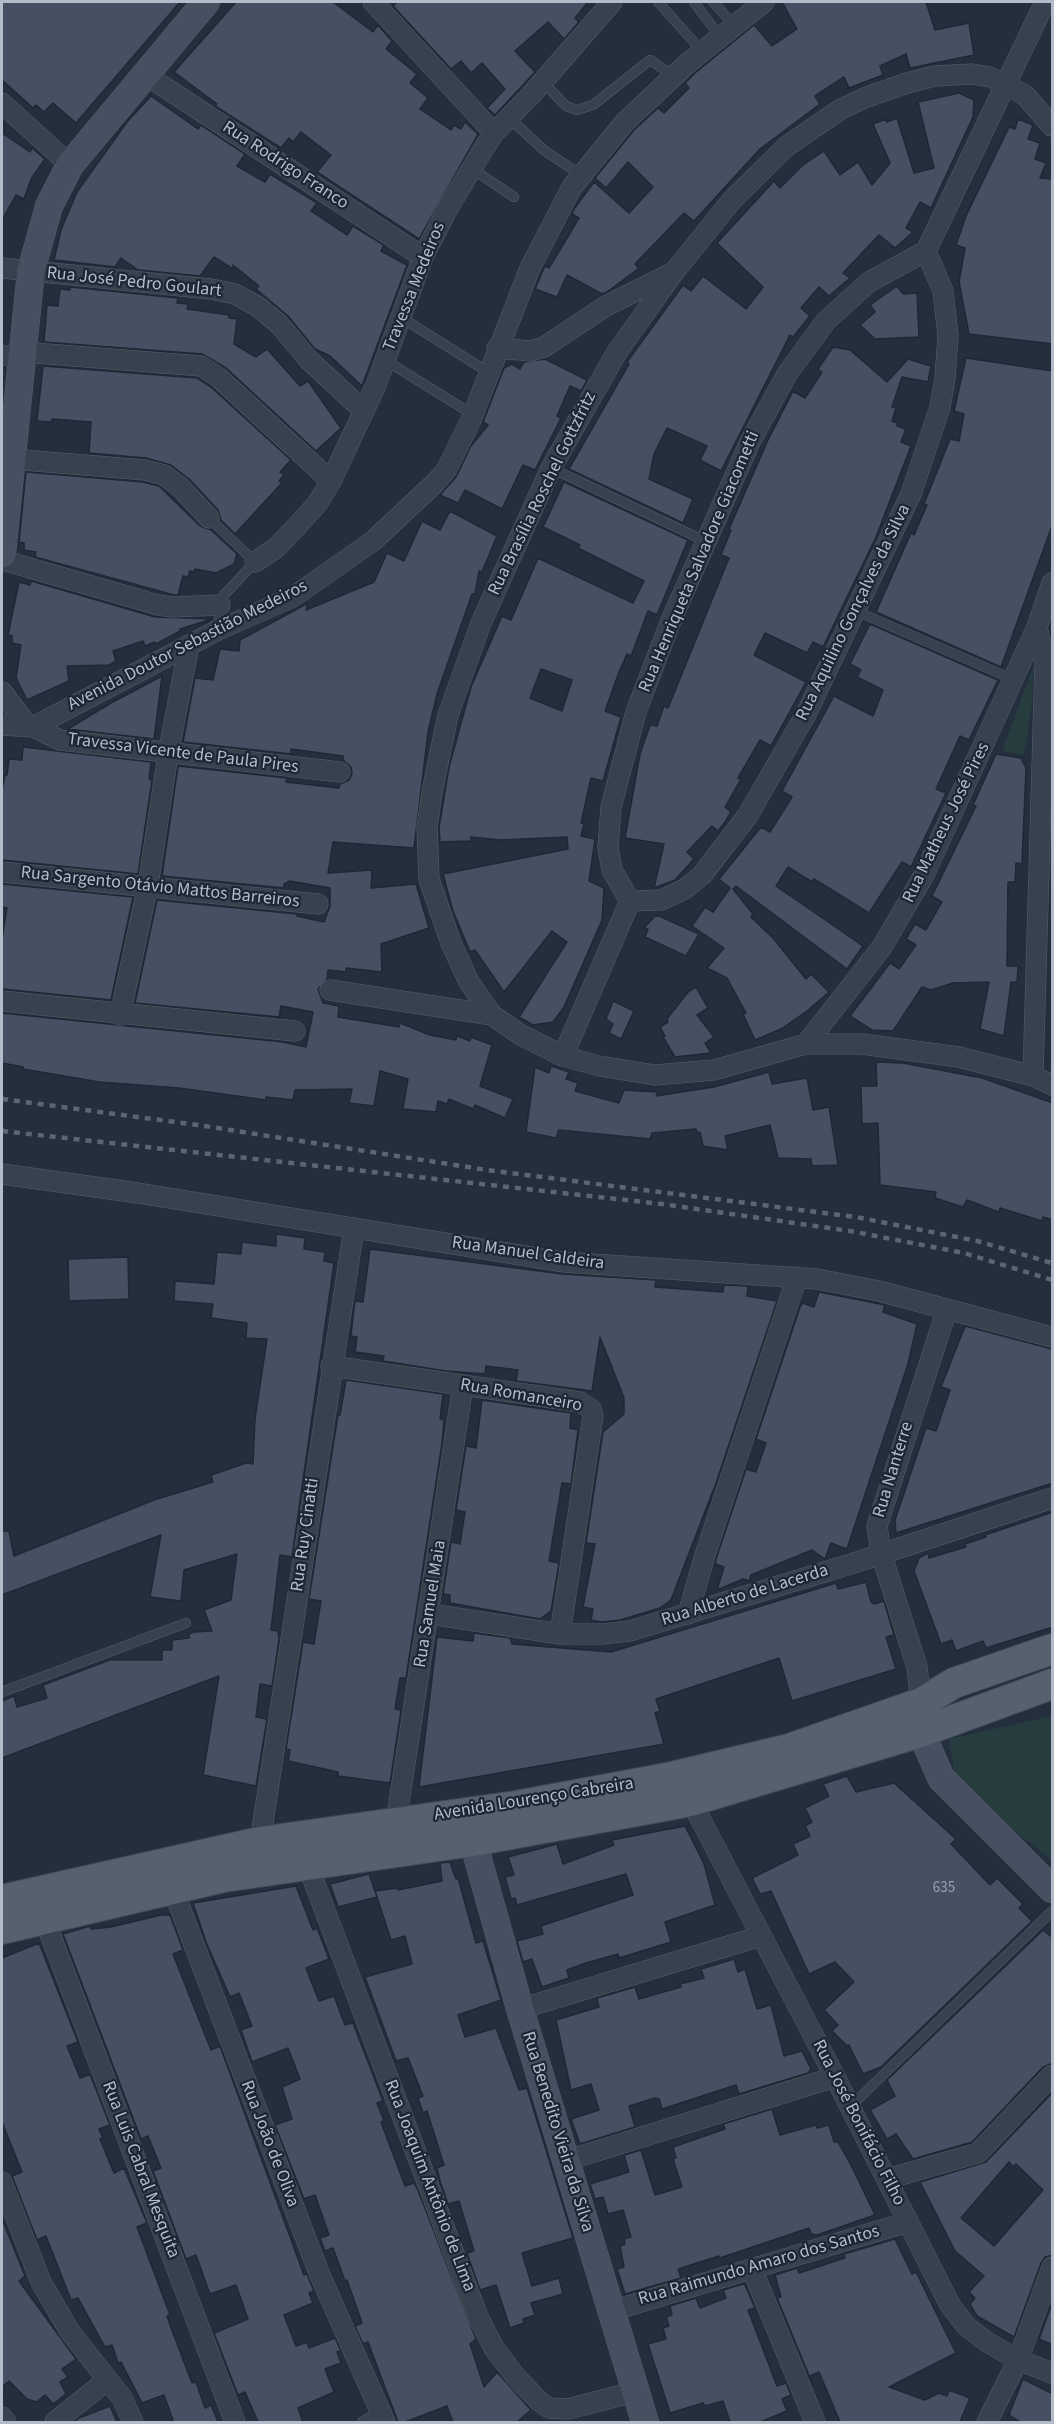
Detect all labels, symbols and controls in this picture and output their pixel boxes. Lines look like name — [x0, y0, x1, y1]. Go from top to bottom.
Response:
street label: Rua Rodrigo Franco — [218, 117, 352, 215]
street label: Travessa Medeiros — [379, 219, 451, 355]
street label: Rua José Pedro Goulart — [45, 263, 223, 303]
street label: Rua Brasília Roschel Gottzfritz — [484, 389, 602, 599]
street label: Rua Henriqueta Salvadore Giacometti — [635, 428, 765, 696]
street label: Rua Aquilino Gonçalves da Silva — [792, 501, 916, 725]
street label: Avenida Doutor Sebastião Medeiros — [65, 576, 311, 716]
street label: Travessa Vicente de Paula Pires — [66, 729, 300, 779]
street label: Rua Matheus José Pires — [899, 739, 995, 907]
street label: Rua Sargento Otávio Mattos Barreiros — [20, 863, 300, 913]
street label: Rua Manuel Caldeira — [450, 1233, 606, 1275]
street label: Rua Romanceiro — [458, 1375, 584, 1417]
street label: Rua Nanterre — [869, 1419, 919, 1521]
street label: Rua Ruy Cinatti — [287, 1477, 325, 1593]
street label: Rua Samuel Maia — [410, 1539, 452, 1669]
street label: Rua Alberto de Lacerda — [659, 1560, 831, 1632]
street label: Avenida Lourenço Cabreira — [433, 1774, 635, 1826]
house number: 635 — [933, 1880, 955, 1898]
street label: Rua Benedito Vieira da Silva — [516, 2029, 598, 2235]
street label: Rua José Bonifácio Filho — [807, 2037, 909, 2209]
street label: Rua Joaquim Antônio de Lima — [379, 2077, 479, 2295]
street label: Rua João de Oliva — [235, 2078, 303, 2210]
street label: Rua Luis Cabral Mesquita — [96, 2079, 184, 2261]
street label: Rua Raimundo Amaro dos Santos — [636, 2221, 882, 2311]

